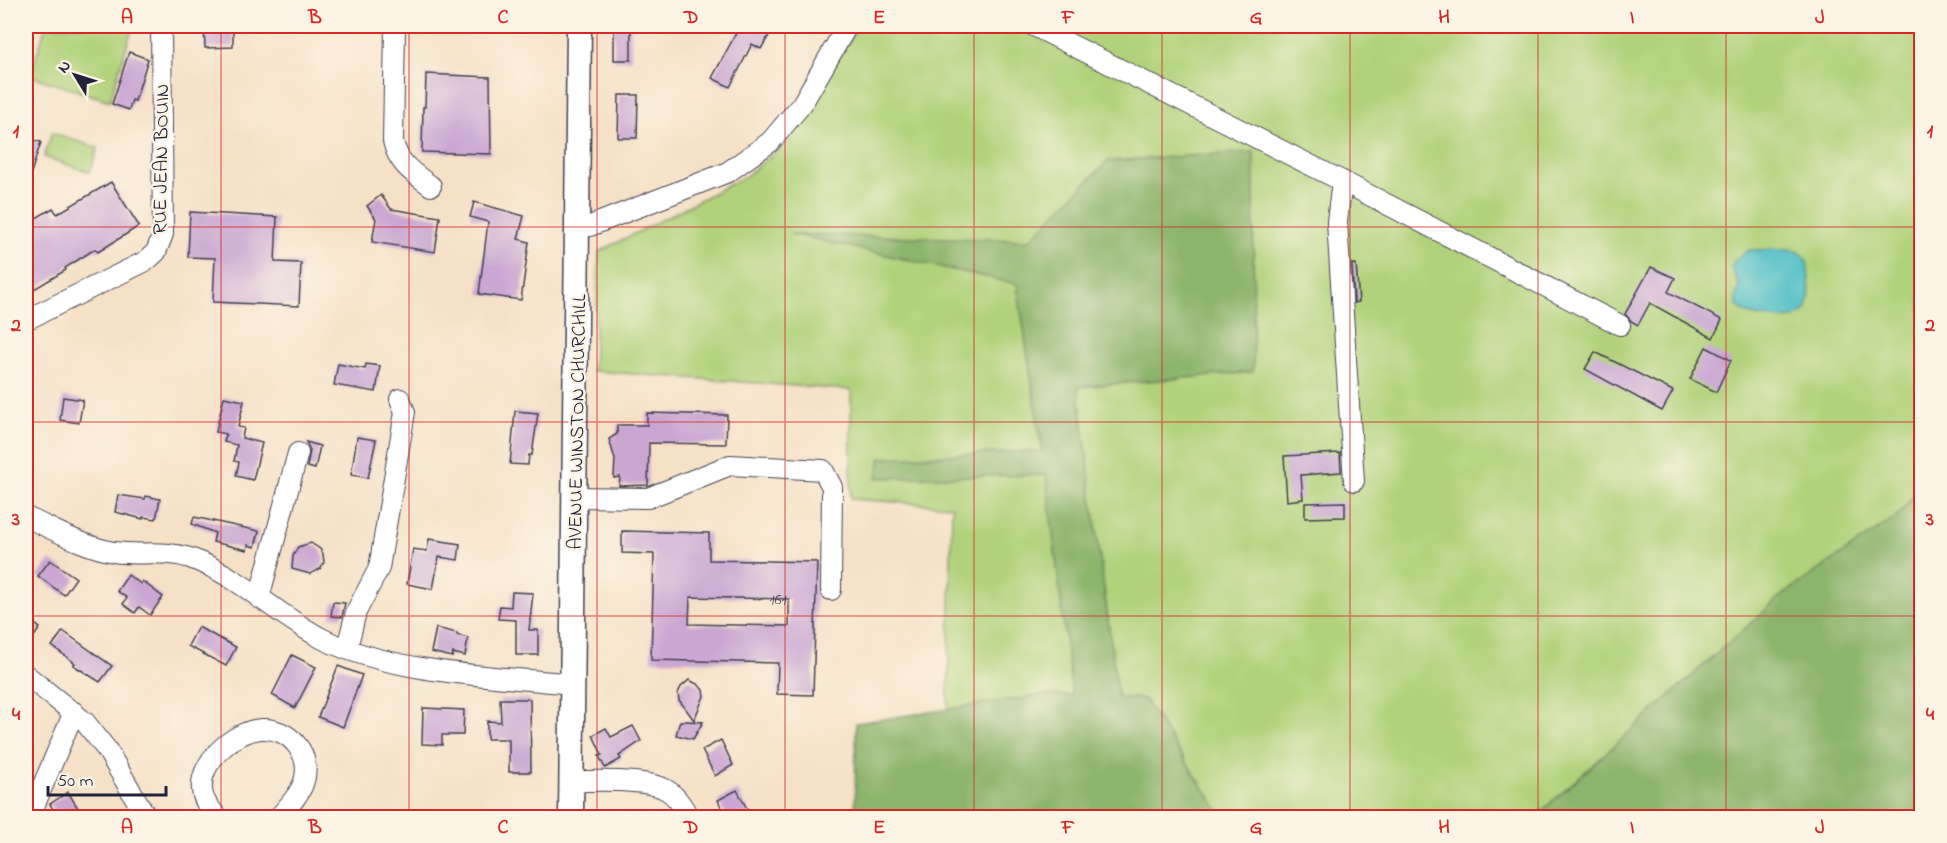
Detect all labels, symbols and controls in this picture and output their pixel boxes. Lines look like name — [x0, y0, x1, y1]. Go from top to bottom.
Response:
text: A — [121, 4, 133, 33]
text: B — [307, 4, 322, 33]
text: C — [498, 4, 509, 33]
text: D — [683, 4, 698, 33]
text: E — [873, 4, 885, 33]
text: F — [1061, 4, 1075, 33]
text: G — [1250, 4, 1263, 33]
text: H — [1438, 4, 1450, 33]
text: I — [1630, 4, 1635, 33]
text: J — [1815, 4, 1825, 33]
north arrow — [45, 45, 105, 105]
text: N — [52, 55, 78, 79]
street label: RUE JEAN BOUIN — [147, 83, 178, 235]
text: 1 — [13, 118, 20, 147]
text: 1 — [1927, 118, 1934, 147]
street label: AVENUE WINSTON CHURCHILL — [562, 294, 595, 550]
text: 2 — [10, 312, 21, 341]
text: 2 — [1924, 312, 1935, 341]
text: 3 — [11, 506, 20, 535]
text: 3 — [1925, 506, 1934, 535]
house number: 161 — [769, 588, 787, 612]
text: 4 — [12, 701, 21, 730]
text: 4 — [1926, 701, 1935, 730]
scale bar — [48, 759, 166, 797]
text: 50 m — [57, 769, 94, 795]
text: A — [121, 814, 133, 843]
text: B — [307, 814, 322, 843]
text: C — [498, 814, 509, 843]
text: D — [683, 814, 698, 843]
text: E — [873, 814, 885, 843]
text: F — [1061, 814, 1075, 843]
text: G — [1250, 814, 1263, 843]
text: H — [1438, 814, 1450, 843]
text: I — [1630, 814, 1635, 843]
text: J — [1815, 814, 1825, 843]

